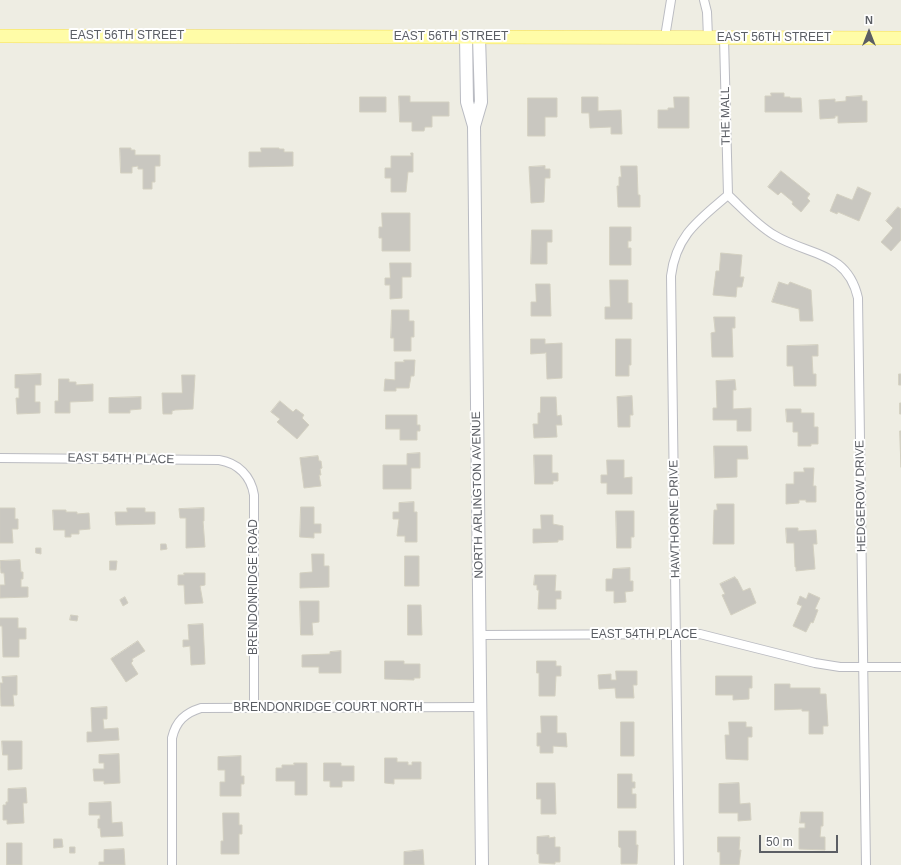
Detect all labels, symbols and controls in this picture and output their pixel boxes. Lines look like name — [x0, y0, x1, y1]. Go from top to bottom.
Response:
north arrow — [849, 12, 889, 52]
text: N — [865, 14, 873, 26]
street label: EAST 56TH STREET — [70, 29, 184, 43]
street label: EAST 56TH STREET — [394, 30, 508, 44]
street label: EAST 56TH STREET — [717, 31, 831, 45]
street label: THE MALL — [718, 87, 734, 145]
street label: NORTH ARLINGTON AVENUE — [469, 411, 487, 579]
street label: HEDGEROW DRIVE — [853, 440, 869, 552]
street label: EAST 54TH PLACE — [68, 451, 174, 467]
street label: HAWTHORNE DRIVE — [667, 460, 683, 578]
street label: BRENDONRIDGE ROAD — [247, 519, 261, 655]
street label: EAST 54TH PLACE — [591, 628, 697, 642]
street label: BRENDONRIDGE COURT NORTH — [233, 701, 423, 715]
scale bar — [761, 827, 840, 853]
text: 50 m — [766, 835, 793, 849]

